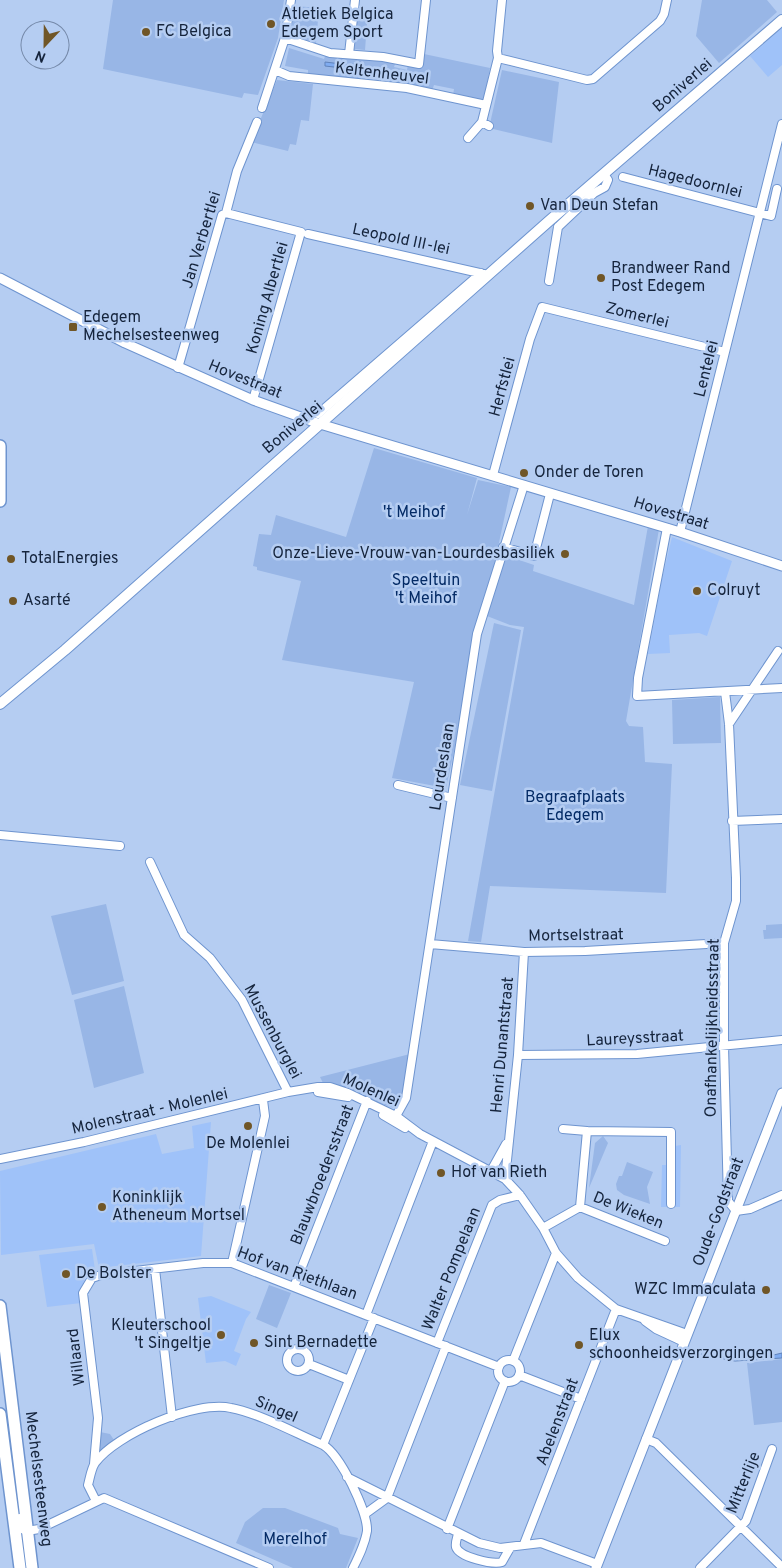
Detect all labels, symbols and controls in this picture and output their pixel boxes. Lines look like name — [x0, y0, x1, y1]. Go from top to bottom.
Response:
place label: Atletiek Belgica Edegem Sport — [281, 5, 393, 43]
marker: Atletiek Belgica Edegem Sport — [265, 18, 277, 30]
north arrow — [20, 20, 70, 70]
place label: FC Belgica — [156, 22, 231, 42]
marker: FC Belgica — [140, 26, 152, 38]
text: N — [33, 46, 49, 65]
street label: Boniverlei — [649, 55, 717, 117]
street label: Keltenheuvel — [334, 58, 430, 90]
street label: Hagedoornlei — [646, 161, 744, 203]
street label: Jan Verbertlei — [178, 189, 226, 291]
place label: Van Deun Stefan — [540, 196, 658, 216]
marker: Van Deun Stefan — [524, 200, 536, 212]
street label: Leopold III-lei — [350, 220, 452, 260]
street label: Koning Albertlei — [242, 240, 294, 356]
place label: Brandweer Rand Post Edegem — [611, 259, 731, 297]
marker: Brandweer Rand Post Edegem — [595, 272, 607, 284]
street label: Zomerlei — [603, 298, 671, 334]
place label: Edegem Mechelsesteenweg — [83, 308, 220, 346]
marker: Edegem Mechelsesteenweg — [67, 321, 79, 333]
street label: Lentelei — [690, 339, 724, 399]
street label: Herfstlei — [485, 355, 521, 419]
street label: Hovestraat — [205, 356, 285, 404]
street label: Boniverlei — [259, 397, 327, 459]
place label: Onder de Toren — [534, 463, 644, 483]
marker: Onder de Toren — [518, 467, 530, 479]
street label: Hovestraat — [631, 493, 711, 535]
park label: 't Meihof — [383, 503, 446, 523]
place label: Onze-Lieve-Vrouw-van-Lourdesbasiliek — [272, 544, 555, 564]
marker: Onze-Lieve-Vrouw-van-Lourdesbasiliek — [559, 548, 571, 560]
place label: TotalEnergies — [21, 549, 119, 569]
marker: TotalEnergies — [5, 553, 17, 565]
park label: Speeltuin 't Meihof — [392, 571, 460, 609]
place label: Colruyt — [707, 581, 760, 601]
marker: Colruyt — [691, 585, 703, 597]
place label: Asarté — [23, 591, 71, 611]
marker: Asarté — [7, 595, 19, 607]
street label: Lourdeslaan — [426, 722, 460, 812]
park label: Begraafplaats Edegem — [525, 788, 625, 826]
street label: Mortselstraat — [528, 925, 624, 947]
street label: Onafhankelijkheidsstraat — [701, 938, 725, 1118]
street label: Henri Dunantstraat — [487, 976, 519, 1114]
street label: Mussenburglei — [239, 981, 305, 1083]
street label: Laureysstraat — [586, 1026, 684, 1052]
street label: Molenlei — [339, 1070, 403, 1112]
street label: Molenstraat - Molenlei — [70, 1084, 230, 1140]
street label: Blauwbroedersstraat — [287, 1102, 359, 1248]
marker: De Molenlei — [242, 1120, 254, 1132]
place label: De Molenlei — [206, 1134, 290, 1154]
street label: Oude-Godstraat — [689, 1155, 749, 1269]
place label: Hof van Rieth — [451, 1163, 547, 1183]
marker: Hof van Rieth — [435, 1167, 447, 1179]
place label: Koninklijk Atheneum Mortsel — [112, 1188, 245, 1226]
street label: De Wieken — [590, 1188, 666, 1234]
marker: Koninklijk Atheneum Mortsel — [96, 1201, 108, 1213]
street label: Walter Pompelaan — [418, 1204, 486, 1334]
street label: Hof van Riethlaan — [234, 1243, 360, 1305]
place label: De Bolster — [76, 1264, 151, 1284]
marker: De Bolster — [60, 1268, 72, 1280]
place label: WZC Immaculata — [634, 1280, 756, 1300]
marker: WZC Immaculata — [760, 1284, 772, 1296]
place label: Kleuterschool 't Singeltje — [111, 1316, 211, 1354]
place label: Elux schoonheidsverzorgingen — [589, 1326, 773, 1364]
street label: Willaard — [64, 1327, 90, 1387]
marker: Kleuterschool 't Singeltje — [215, 1329, 227, 1341]
place label: Sint Bernadette — [264, 1333, 377, 1353]
marker: Sint Bernadette — [248, 1337, 260, 1349]
marker: Elux schoonheidsverzorgingen — [573, 1339, 585, 1351]
street label: Abelenstraat — [532, 1375, 584, 1469]
street label: Singel — [252, 1392, 300, 1428]
street label: Mechelsesteenweg — [20, 1410, 56, 1548]
street label: Mitterlije — [723, 1449, 765, 1517]
park label: Merelhof — [263, 1530, 327, 1550]

